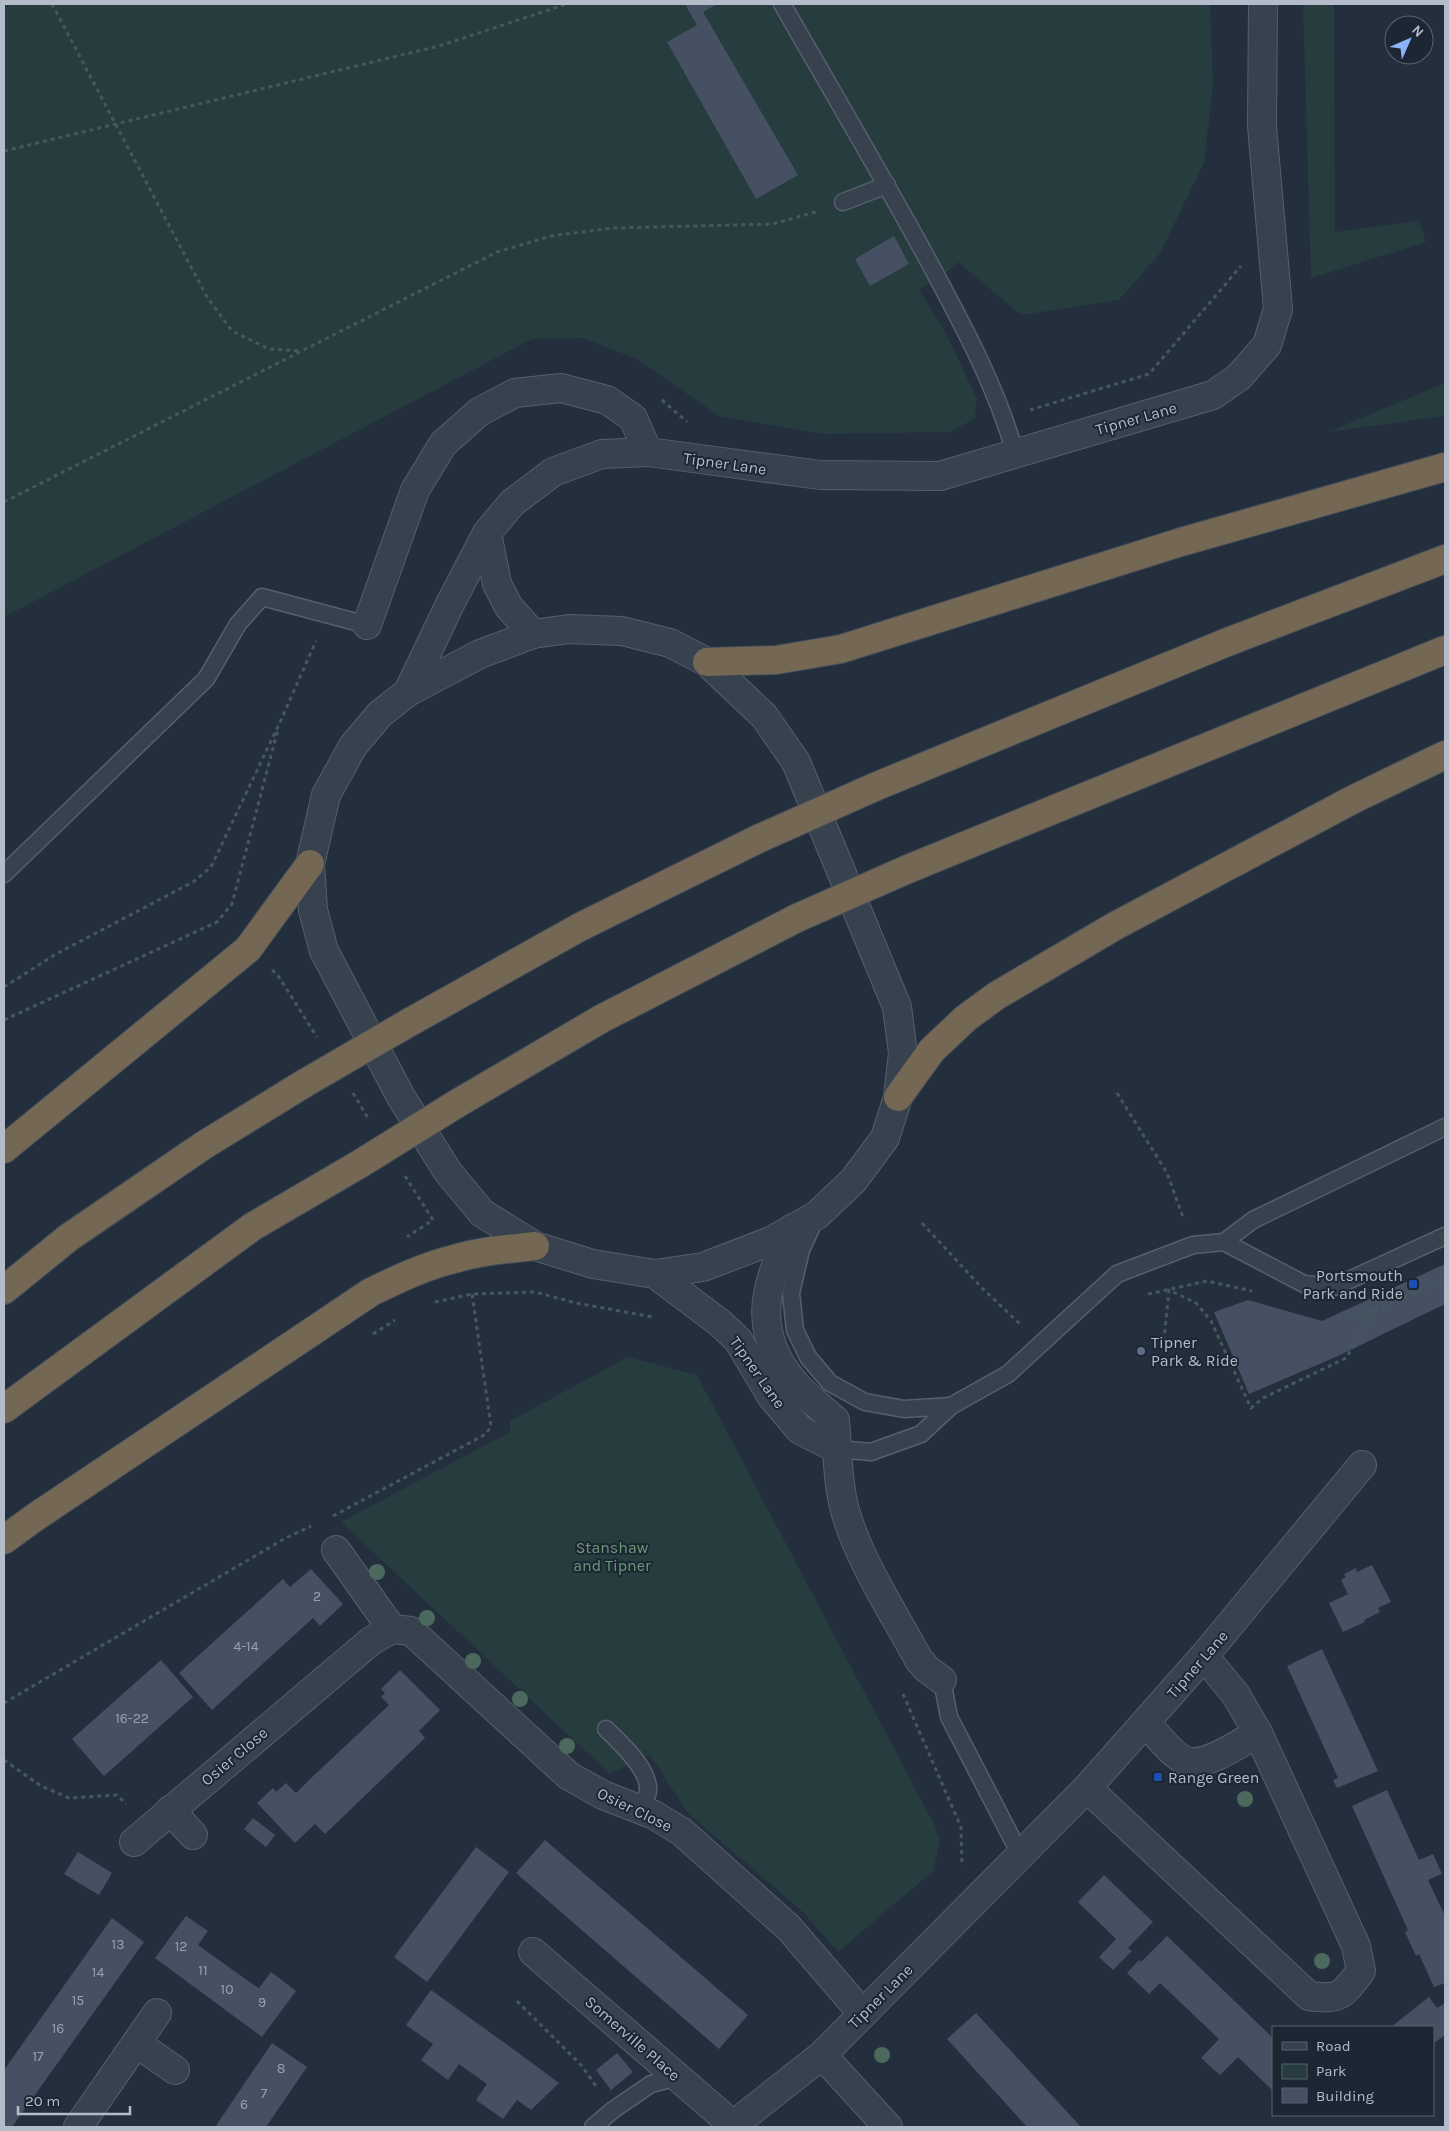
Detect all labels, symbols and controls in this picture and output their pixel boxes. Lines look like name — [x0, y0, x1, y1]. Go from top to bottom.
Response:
north arrow — [1384, 15, 1434, 65]
text: N — [1408, 22, 1427, 41]
street label: Tipner Lane — [1093, 398, 1179, 439]
street label: Tipner Lane — [682, 448, 768, 479]
place label: Portsmouth Park and Ride — [1303, 1266, 1403, 1303]
marker: Portsmouth Park and Ride — [1407, 1278, 1419, 1290]
street label: Tipner Lane — [726, 1333, 789, 1412]
place label: Tipner Park & Ride — [1151, 1333, 1238, 1370]
marker: Tipner Park & Ride — [1135, 1345, 1147, 1357]
park label: Stanshaw and Tipner — [573, 1538, 651, 1575]
house number: 2 — [313, 1588, 321, 1605]
street label: Tipner Lane — [1163, 1626, 1232, 1702]
house number: 4-14 — [233, 1638, 259, 1655]
house number: 16-22 — [115, 1710, 149, 1727]
street label: Osier Close — [197, 1723, 271, 1790]
place label: Range Green — [1168, 1768, 1260, 1787]
marker: Range Green — [1152, 1771, 1164, 1783]
street label: Osier Close — [594, 1783, 675, 1836]
house number: 13 — [112, 1936, 124, 1953]
house number: 12 — [175, 1938, 187, 1955]
street label: Tipner Lane — [844, 1960, 917, 2033]
house number: 11 — [198, 1962, 208, 1979]
house number: 14 — [92, 1964, 104, 1981]
house number: 10 — [221, 1981, 233, 1998]
house number: 15 — [72, 1992, 84, 2009]
street label: Somerville Place — [581, 1992, 684, 2085]
house number: 9 — [258, 1994, 266, 2011]
house number: 16 — [52, 2020, 64, 2037]
legend — [1272, 2026, 1434, 2116]
text: Road — [1316, 2037, 1351, 2055]
house number: 17 — [32, 2048, 44, 2065]
house number: 8 — [277, 2060, 285, 2077]
text: Park — [1316, 2062, 1346, 2080]
scale bar — [18, 2084, 130, 2116]
house number: 7 — [261, 2085, 268, 2102]
text: Building — [1316, 2087, 1374, 2105]
text: 20 m — [25, 2092, 60, 2110]
house number: 6 — [240, 2096, 248, 2113]

